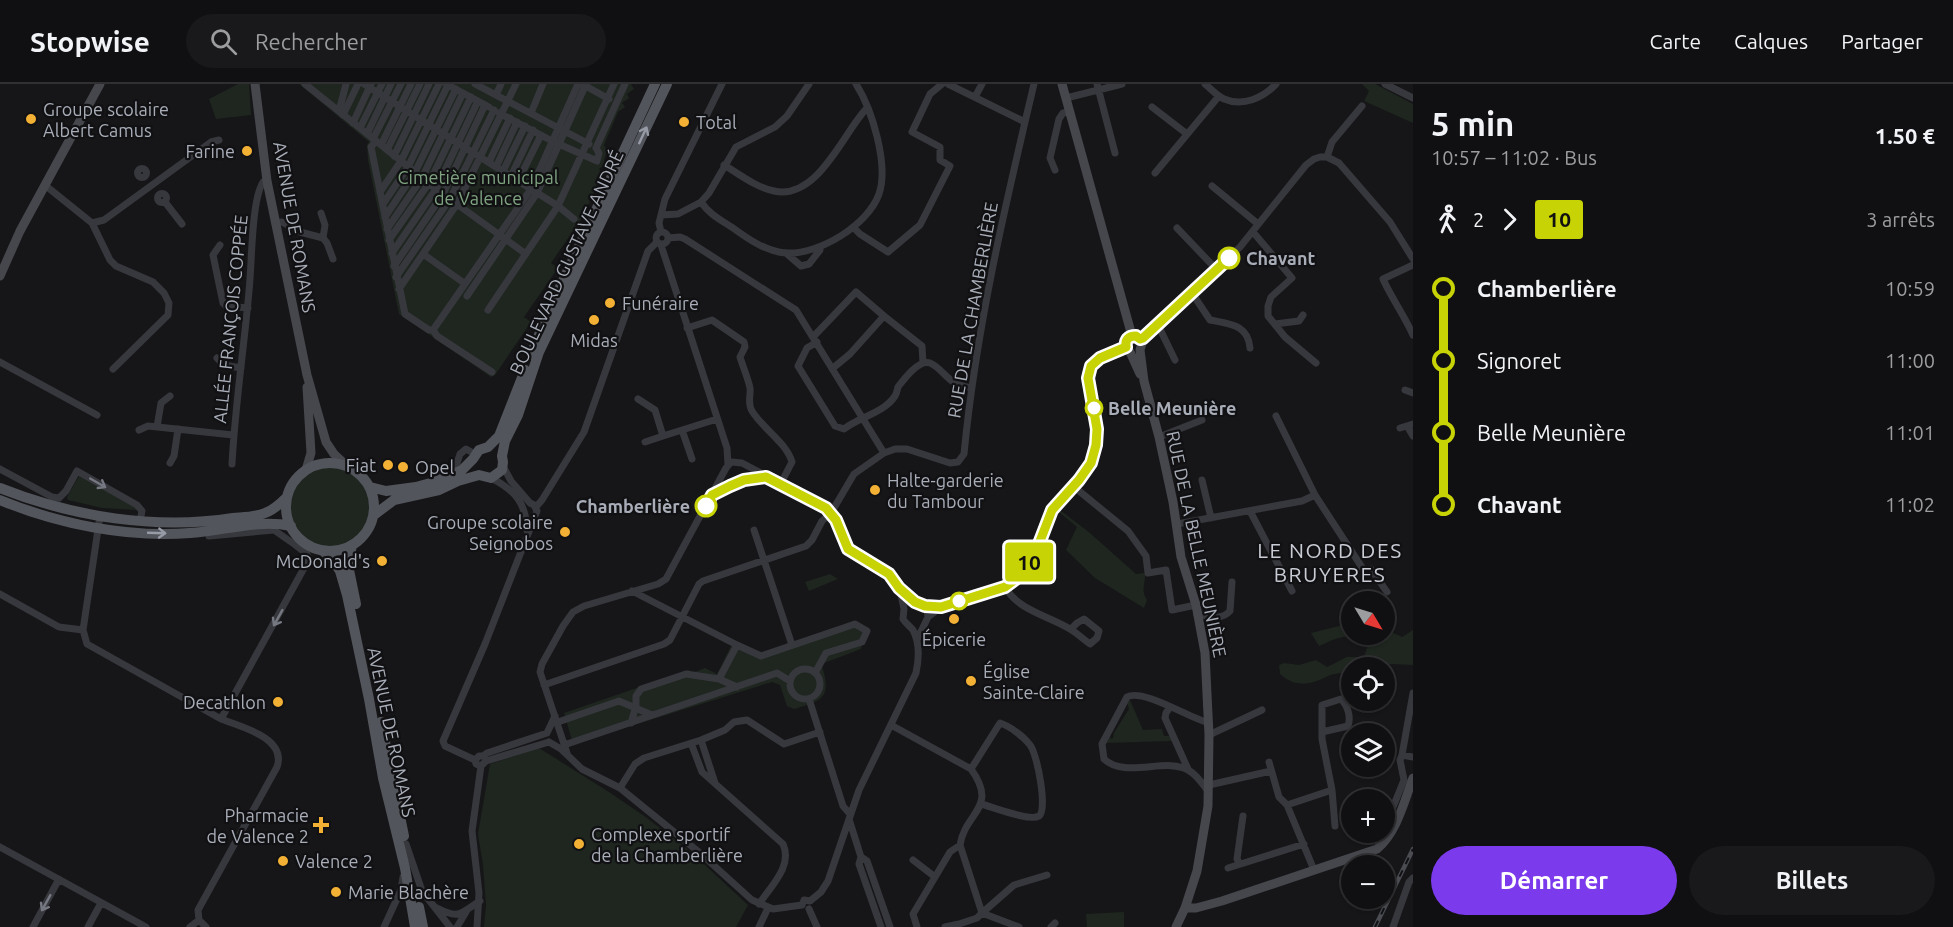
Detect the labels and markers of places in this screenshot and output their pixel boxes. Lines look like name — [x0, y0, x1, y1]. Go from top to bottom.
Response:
place label: Groupe scolaire Albert Camus — [43, 99, 169, 140]
marker: Groupe scolaire Albert Camus — [24, 112, 38, 126]
place label: Total — [696, 112, 737, 132]
marker: Total — [677, 115, 691, 129]
place label: Farine — [186, 141, 235, 161]
marker: Farine — [240, 144, 254, 158]
marker: Chavant — [1218, 247, 1240, 269]
place label: Chavant — [1246, 248, 1315, 268]
place label: Funéraire — [622, 293, 699, 313]
marker: Funéraire — [603, 296, 617, 310]
marker: Midas — [587, 313, 601, 327]
place label: Midas — [570, 330, 618, 350]
place label: Belle Meunière — [1108, 398, 1236, 418]
marker: Belle Meunière — [1085, 399, 1103, 417]
place label: Fiat — [346, 455, 376, 475]
place label: Opel — [415, 457, 454, 477]
marker: Fiat — [381, 458, 395, 472]
marker: Opel — [396, 460, 410, 474]
place label: Halte-garderie du Tambour — [887, 470, 1004, 511]
marker: Halte-garderie du Tambour — [868, 483, 882, 497]
marker: Chamberlière — [695, 495, 717, 517]
place label: Chamberlière — [576, 496, 690, 516]
place label: Groupe scolaire Seignobos — [427, 512, 553, 553]
marker: Groupe scolaire Seignobos — [558, 525, 572, 539]
place label: McDonald's — [276, 551, 370, 571]
marker: McDonald's — [375, 554, 389, 568]
unlabelled marker — [950, 592, 968, 610]
marker: Épicerie — [947, 612, 961, 626]
place label: Épicerie — [922, 628, 986, 649]
place label: Église Sainte-Claire — [983, 660, 1085, 702]
marker: Église Sainte-Claire — [964, 674, 978, 688]
place label: Decathlon — [183, 692, 266, 712]
marker: Decathlon — [271, 695, 285, 709]
place label: Pharmacie de Valence 2 — [207, 805, 309, 846]
marker: Pharmacie de Valence 2 — [314, 818, 328, 832]
place label: Complexe sportif de la Chamberlière — [591, 824, 743, 865]
marker: Complexe sportif de la Chamberlière — [572, 837, 586, 851]
place label: Valence 2 — [295, 851, 373, 871]
marker: Valence 2 — [276, 854, 290, 868]
place label: Marie Blachère — [348, 882, 469, 902]
marker: Marie Blachère — [329, 885, 343, 899]

